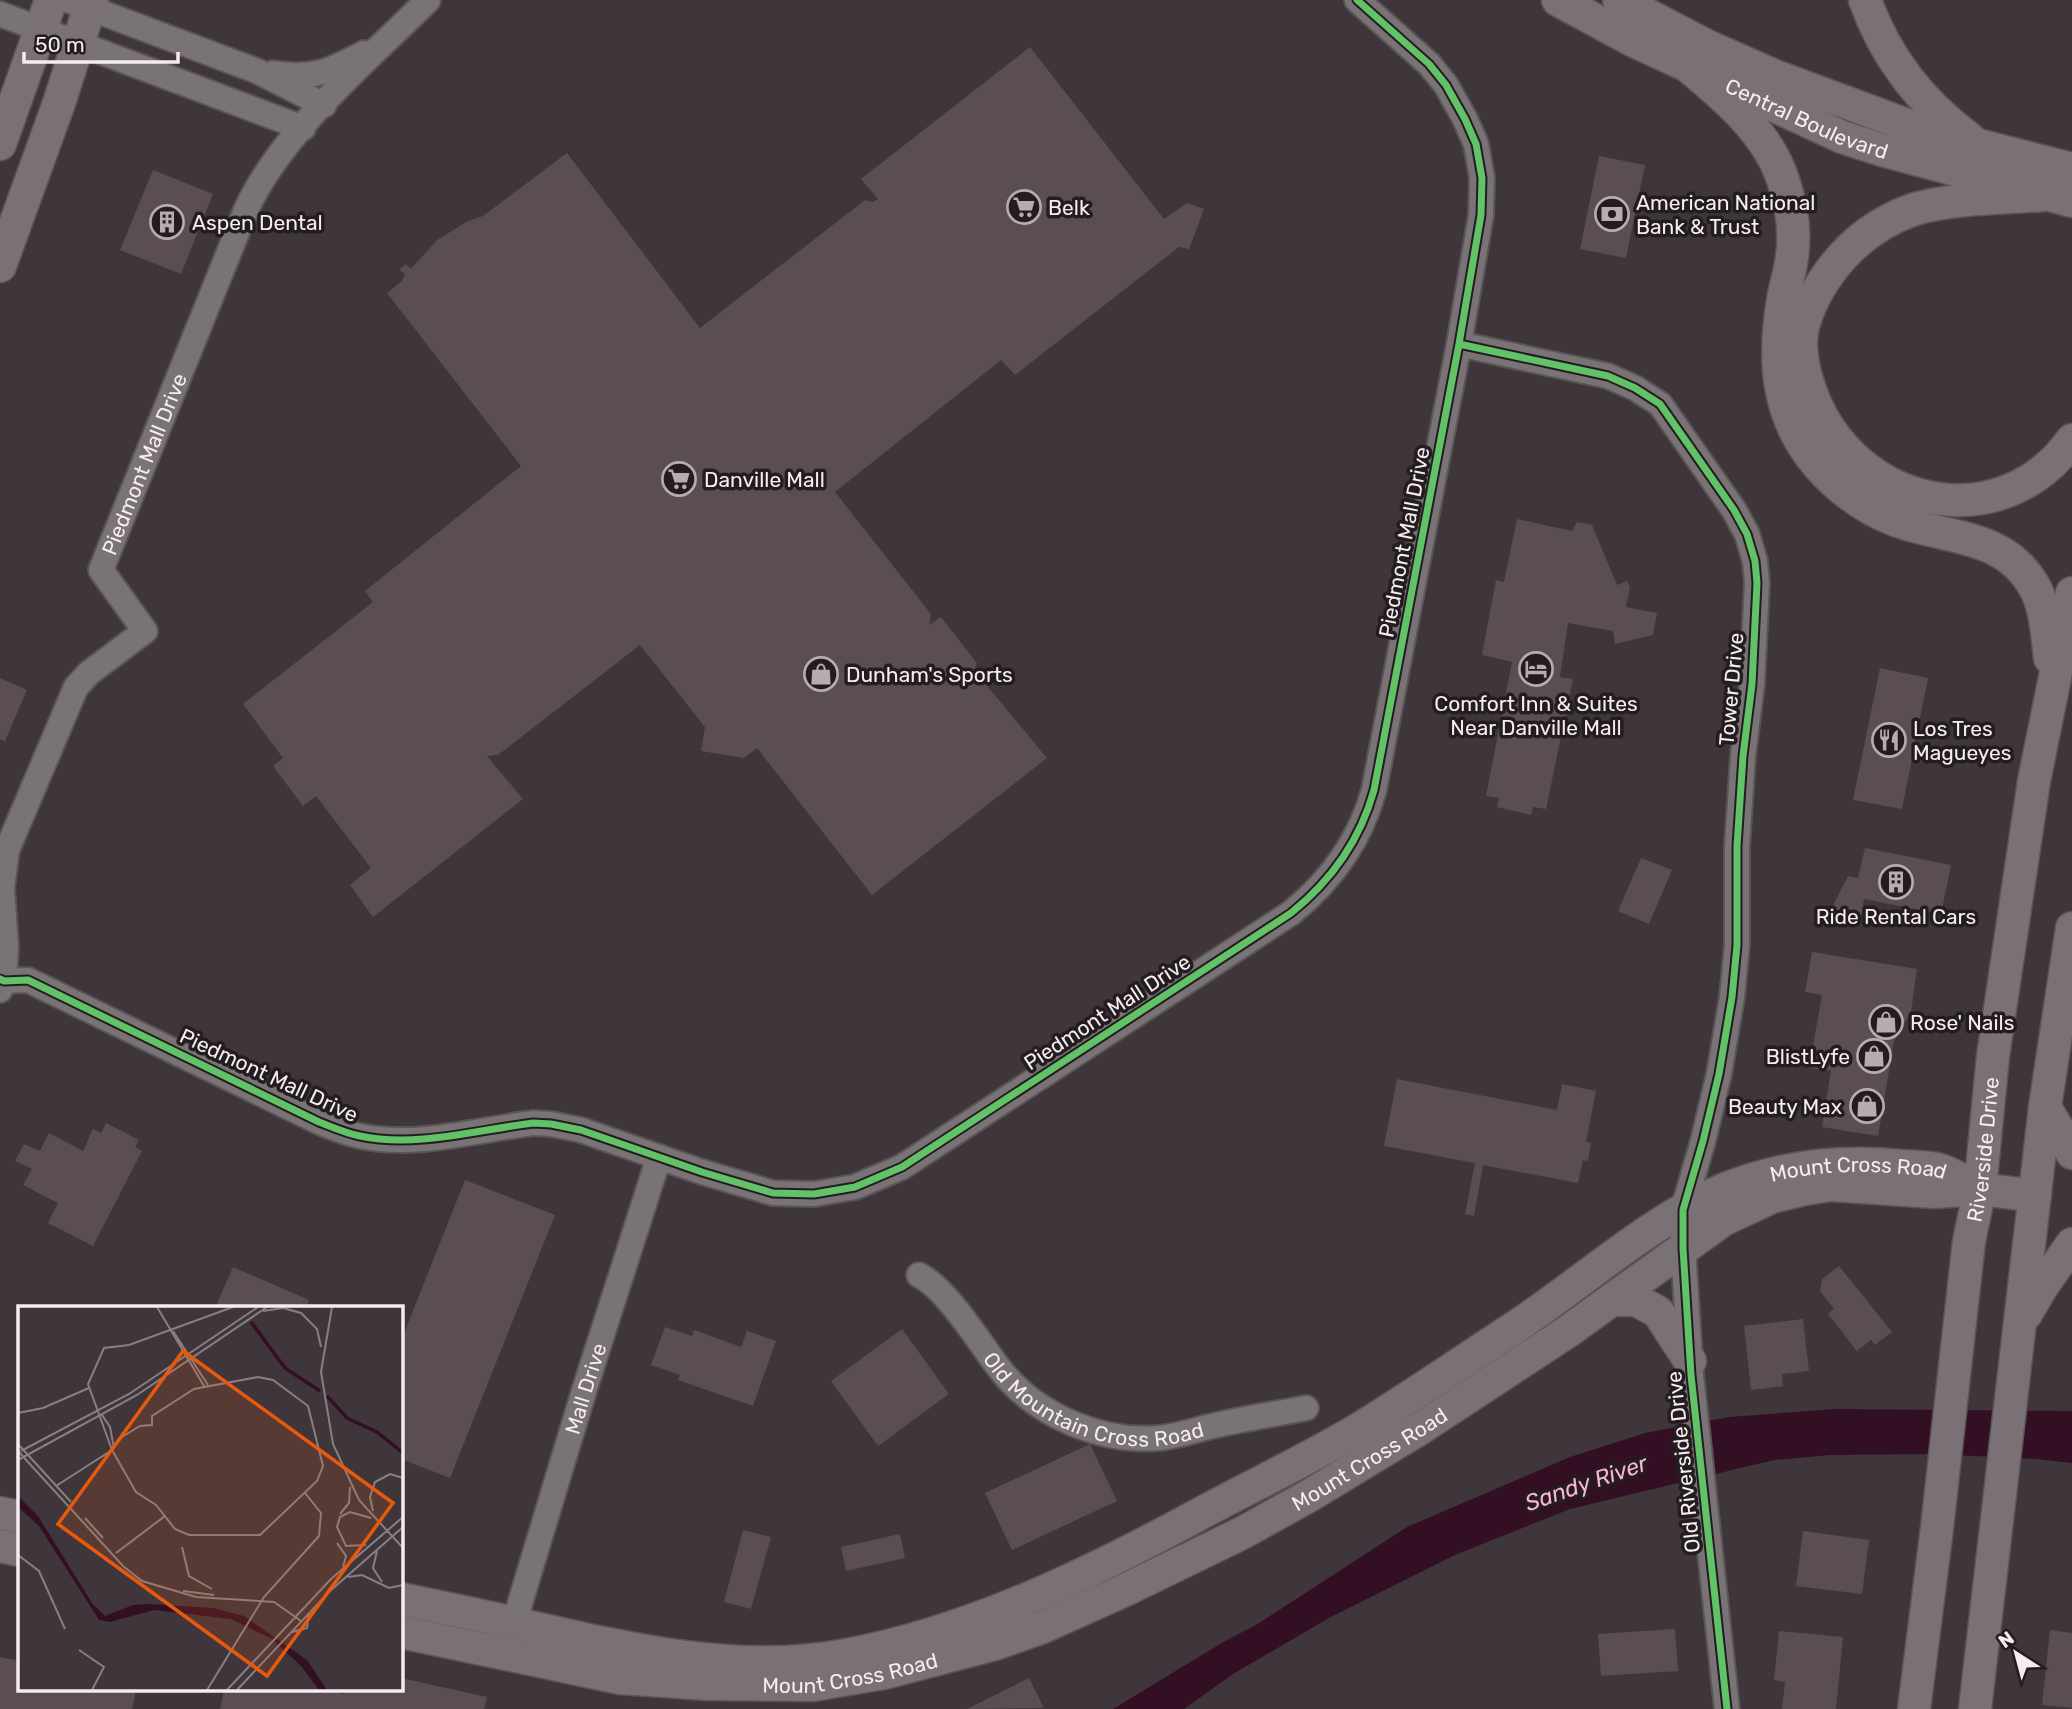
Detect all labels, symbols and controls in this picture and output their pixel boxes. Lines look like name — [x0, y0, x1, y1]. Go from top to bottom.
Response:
scale bar — [24, 21, 178, 65]
text: 50 m — [35, 32, 85, 57]
street label: Central Boulevard — [1722, 73, 1891, 164]
supermarket icon: Belk — [1005, 188, 1043, 226]
place label: American National Bank & Trust — [1636, 190, 1815, 239]
place label: Belk — [1048, 195, 1090, 220]
bank icon: American National Bank & Trust — [1593, 195, 1631, 233]
building icon: Aspen Dental — [148, 203, 186, 241]
place label: Aspen Dental — [192, 210, 323, 235]
street label: Piedmont Mall Drive — [96, 369, 191, 559]
street label: Piedmont Mall Drive — [1373, 445, 1435, 639]
supermarket icon: Danville Mall — [660, 460, 698, 498]
place label: Danville Mall — [704, 467, 825, 492]
street label: Tower Drive — [1714, 631, 1748, 747]
hotel icon: Comfort Inn & Suites Near Danville Mall — [1517, 650, 1555, 688]
shop icon: Dunham's Sports — [802, 655, 840, 693]
place label: Dunham's Sports — [846, 662, 1013, 687]
place label: Comfort Inn & Suites Near Danville Mall — [1434, 691, 1638, 740]
place label: Los Tres Magueyes — [1913, 716, 2011, 765]
restaurant icon: Los Tres Magueyes — [1870, 721, 1908, 759]
building icon: Ride Rental Cars — [1877, 863, 1915, 901]
place label: Ride Rental Cars — [1816, 904, 1976, 929]
street label: Piedmont Mall Drive — [1019, 949, 1195, 1075]
shop icon: Rose' Nails — [1867, 1003, 1905, 1041]
place label: Rose' Nails — [1910, 1010, 2014, 1035]
street label: Piedmont Mall Drive — [176, 1023, 362, 1127]
shop icon: BlistLyfe — [1855, 1037, 1893, 1075]
place label: BlistLyfe — [1766, 1044, 1850, 1069]
street label: Riverside Drive — [1961, 1076, 2003, 1224]
shop icon: Beauty Max — [1848, 1087, 1886, 1125]
place label: Beauty Max — [1728, 1094, 1842, 1119]
street label: Mount Cross Road — [1767, 1151, 1950, 1186]
inset map — [18, 1306, 402, 1692]
street label: Mall Drive — [559, 1340, 611, 1437]
street label: Old Mountain Cross Road — [979, 1347, 1206, 1451]
street label: Old Riverside Drive — [1661, 1370, 1705, 1554]
street label: Mount Cross Road — [1287, 1402, 1452, 1516]
water label: Sandy River — [1521, 1449, 1652, 1517]
north arrow — [1981, 1618, 2051, 1688]
text: N — [1994, 1626, 2019, 1653]
street label: Mount Cross Road — [762, 1647, 940, 1698]

